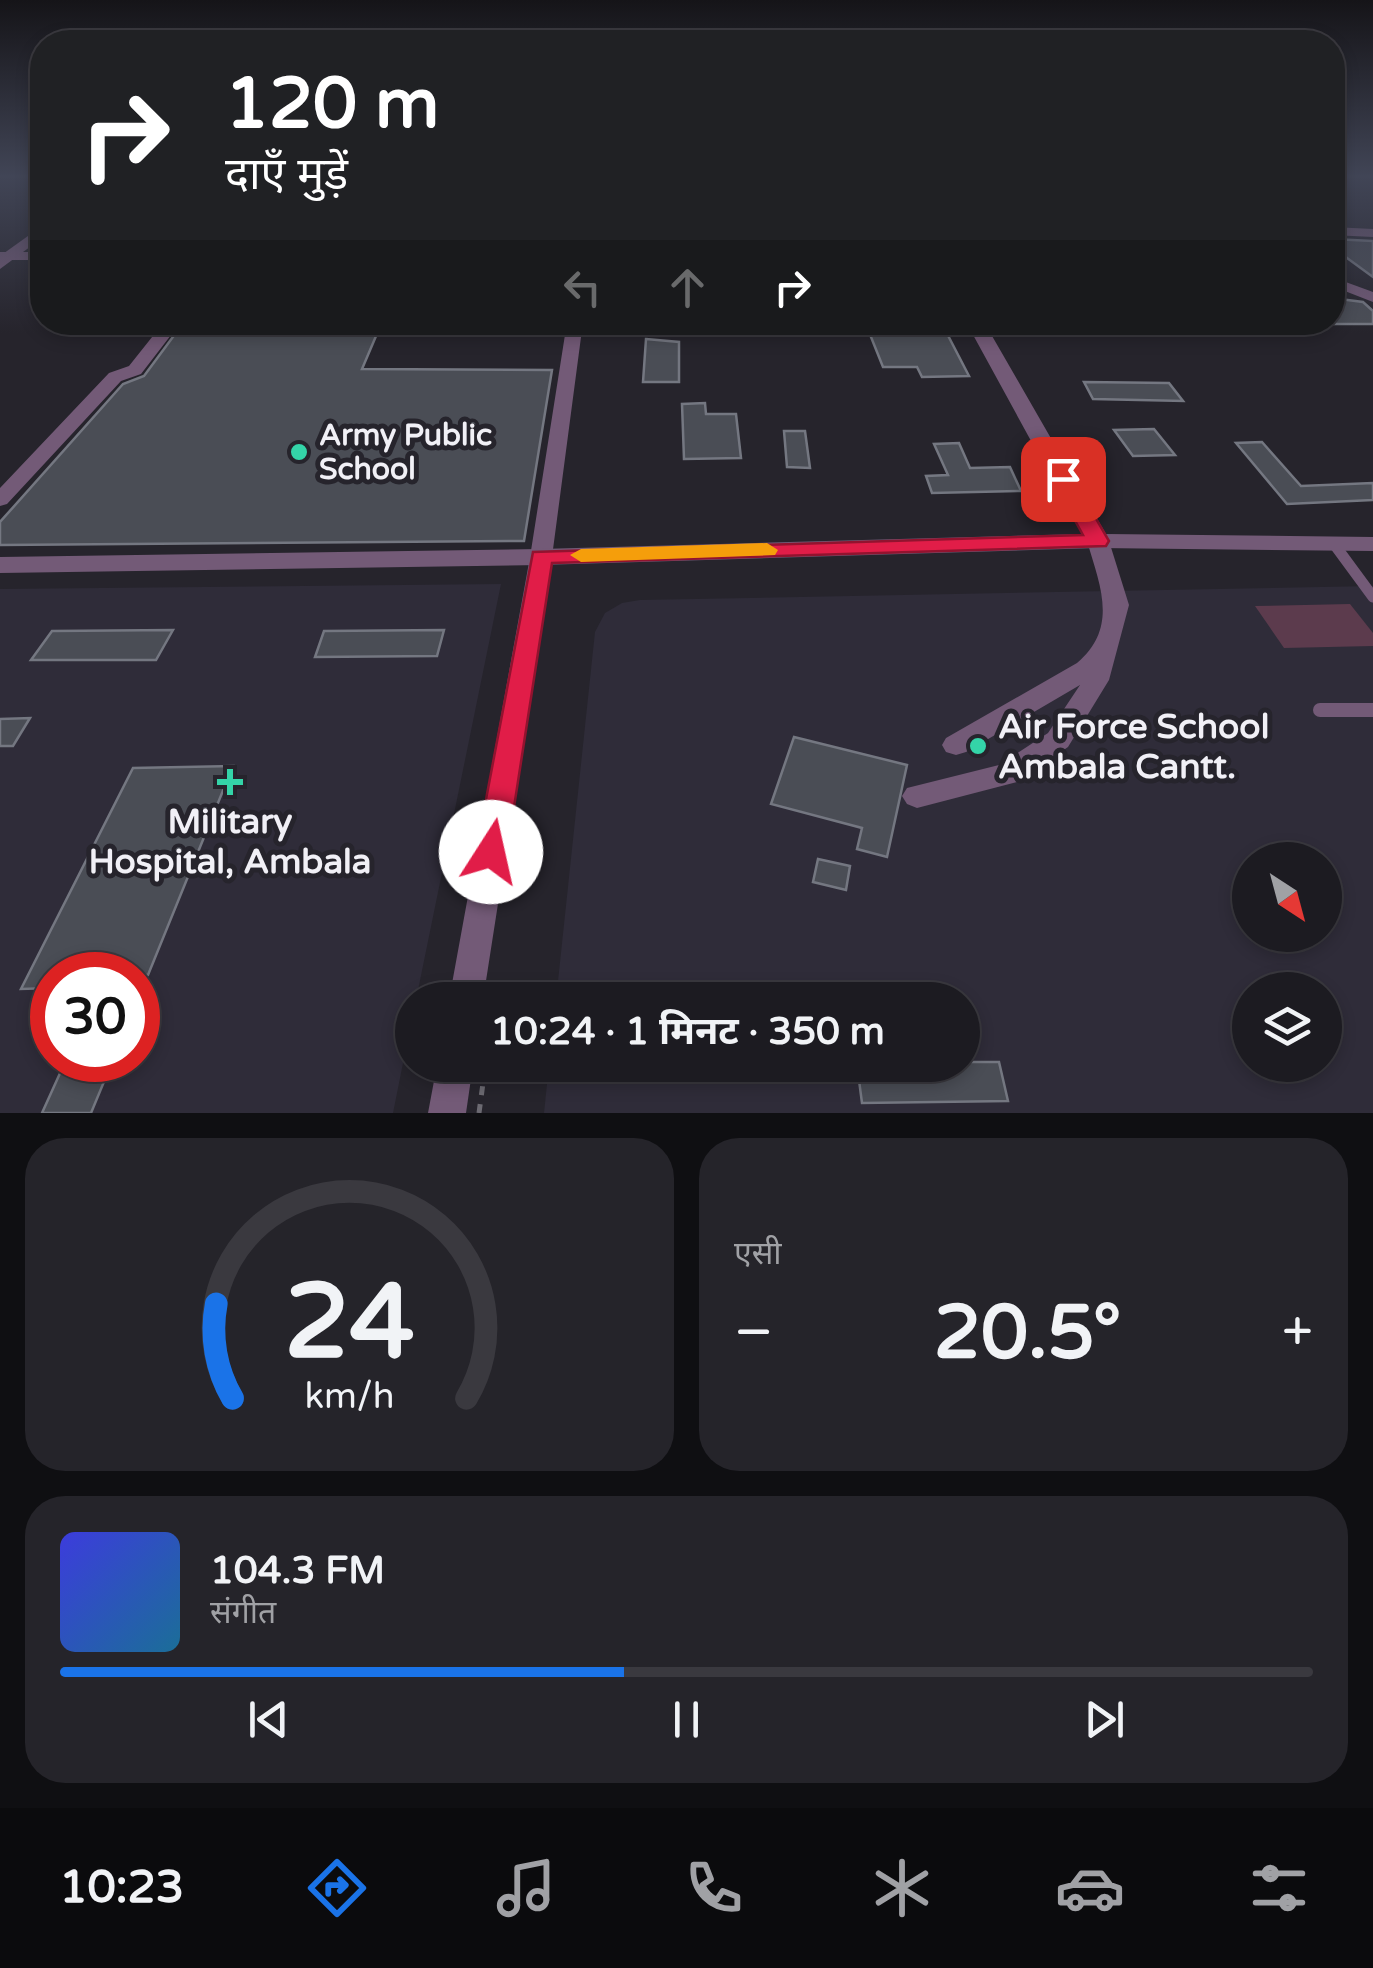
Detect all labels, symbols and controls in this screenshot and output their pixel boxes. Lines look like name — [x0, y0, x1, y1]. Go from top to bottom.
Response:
text: 120 m — [225, 63, 439, 147]
icon: right — [60, 70, 190, 200]
text: दाएँ मुड़ें — [225, 148, 348, 202]
icon: left — [555, 260, 610, 315]
icon: ahead — [660, 260, 715, 315]
icon: right — [765, 260, 820, 315]
place label: Army Public School — [319, 417, 492, 488]
pin — [1021, 437, 1106, 522]
marker: Army Public School — [288, 441, 310, 463]
icon: arrive — [1036, 452, 1091, 507]
place label: Air Force School Ambala Cantt. — [998, 706, 1269, 788]
marker: Air Force School Ambala Cantt. — [967, 735, 989, 757]
marker: Military Hospital, Ambala — [217, 769, 243, 795]
position arrow — [439, 800, 543, 904]
place label: Military Hospital, Ambala — [89, 801, 371, 883]
north arrow — [1232, 842, 1342, 952]
map controls — [1232, 842, 1342, 1082]
speed limit sign: 30 — [30, 952, 160, 1082]
button: layers — [1232, 972, 1342, 1082]
text: 10:24 · 1 मिनट · 350 m — [490, 1009, 885, 1055]
text: एसी — [734, 1235, 782, 1273]
text: 24 — [284, 1261, 415, 1386]
text: 20.5° — [934, 1288, 1121, 1378]
text: − — [734, 1300, 773, 1366]
text: + — [1282, 1300, 1313, 1366]
text: km/h — [305, 1375, 394, 1418]
text: 104.3 FM — [210, 1548, 385, 1594]
text: संगीत — [210, 1594, 276, 1632]
icon: previous — [241, 1692, 296, 1747]
icon: pause — [659, 1692, 714, 1747]
icon: next — [1077, 1692, 1132, 1747]
icon: directions — [302, 1853, 372, 1923]
icon: music — [491, 1853, 561, 1923]
icon: phone — [679, 1853, 749, 1923]
icon: climate — [867, 1853, 937, 1923]
icon: car — [1055, 1853, 1125, 1923]
icon: filters — [1244, 1853, 1314, 1923]
text: 10:23 — [59, 1861, 184, 1915]

